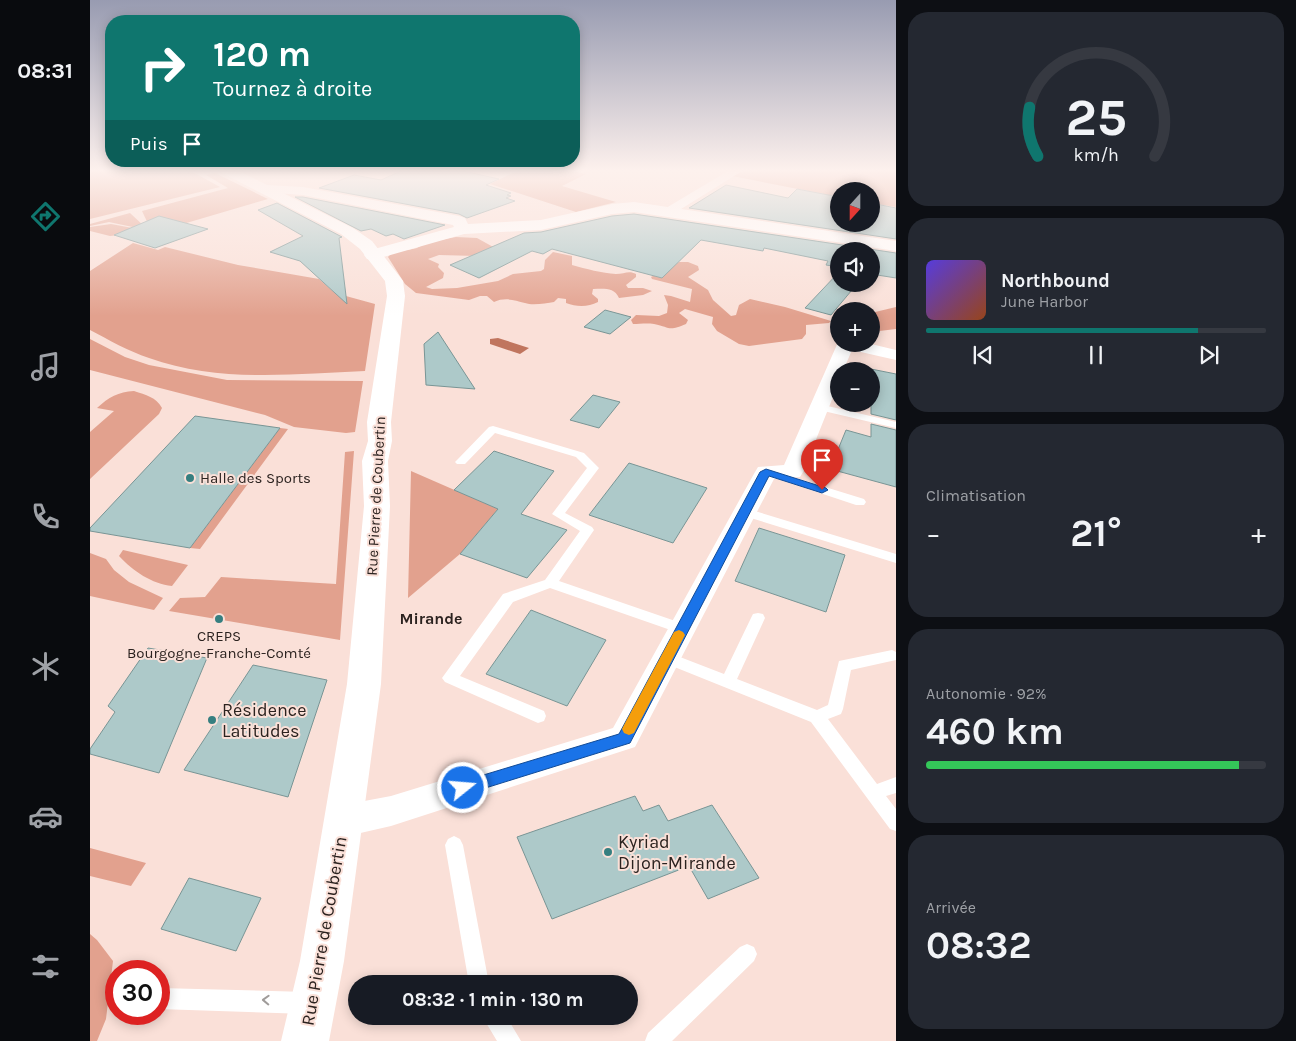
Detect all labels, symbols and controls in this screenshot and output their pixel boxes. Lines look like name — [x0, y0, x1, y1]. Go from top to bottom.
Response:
text: 120 m — [213, 34, 311, 75]
icon: right — [130, 35, 195, 100]
text: 08:31 — [17, 58, 73, 84]
text: Tournez à droite — [213, 76, 372, 102]
text: 25 — [1065, 87, 1127, 148]
icon: arrive — [178, 130, 206, 158]
text: Puis — [130, 133, 168, 155]
text: km/h — [1073, 145, 1119, 166]
north arrow — [830, 182, 880, 232]
map controls — [830, 182, 880, 412]
icon: directions — [28, 199, 63, 234]
button: sound — [830, 242, 880, 292]
text: Northbound — [1001, 270, 1110, 292]
text: June Harbor — [1001, 292, 1088, 311]
button: + — [830, 302, 880, 352]
icon: previous — [969, 341, 997, 369]
icon: pause — [1082, 341, 1110, 369]
icon: next — [1195, 341, 1223, 369]
icon: music — [28, 349, 63, 384]
button: − — [830, 362, 880, 412]
street label: Rue Pierre de Coubertin — [363, 416, 389, 576]
pin — [801, 439, 843, 490]
icon: arrive — [808, 446, 836, 474]
place label: Halle des Sports — [200, 469, 311, 487]
marker: Halle des Sports — [184, 472, 196, 484]
text: Climatisation — [926, 486, 1026, 505]
icon: phone — [28, 499, 63, 534]
text: 21° — [1070, 511, 1122, 556]
text: − — [926, 517, 941, 550]
text: + — [1251, 517, 1266, 550]
district label: Mirande — [399, 609, 463, 628]
marker: CREPS Bourgogne-Franche-Comté — [213, 613, 225, 625]
place label: CREPS Bourgogne-Franche-Comté — [127, 627, 311, 662]
icon: climate — [28, 649, 63, 684]
text: Autonomie · 92% — [926, 684, 1047, 703]
place label: Résidence Latitudes — [222, 699, 306, 742]
text: 460 km — [926, 709, 1064, 754]
marker: Résidence Latitudes — [206, 714, 218, 726]
position arrow — [436, 761, 488, 813]
icon: car — [28, 799, 63, 834]
place label: Kyriad Dijon-Mirande — [618, 831, 736, 874]
street label: Rue Pierre de Coubertin — [297, 835, 351, 1027]
marker: Kyriad Dijon-Mirande — [602, 846, 614, 858]
text: Arrivée — [926, 898, 976, 917]
text: 08:32 — [926, 923, 1031, 968]
icon: filters — [28, 949, 63, 984]
speed limit sign: 30 — [105, 960, 170, 1025]
text: 08:32 · 1 min · 130 m — [402, 989, 584, 1011]
one-way arrow — [261, 995, 269, 1006]

